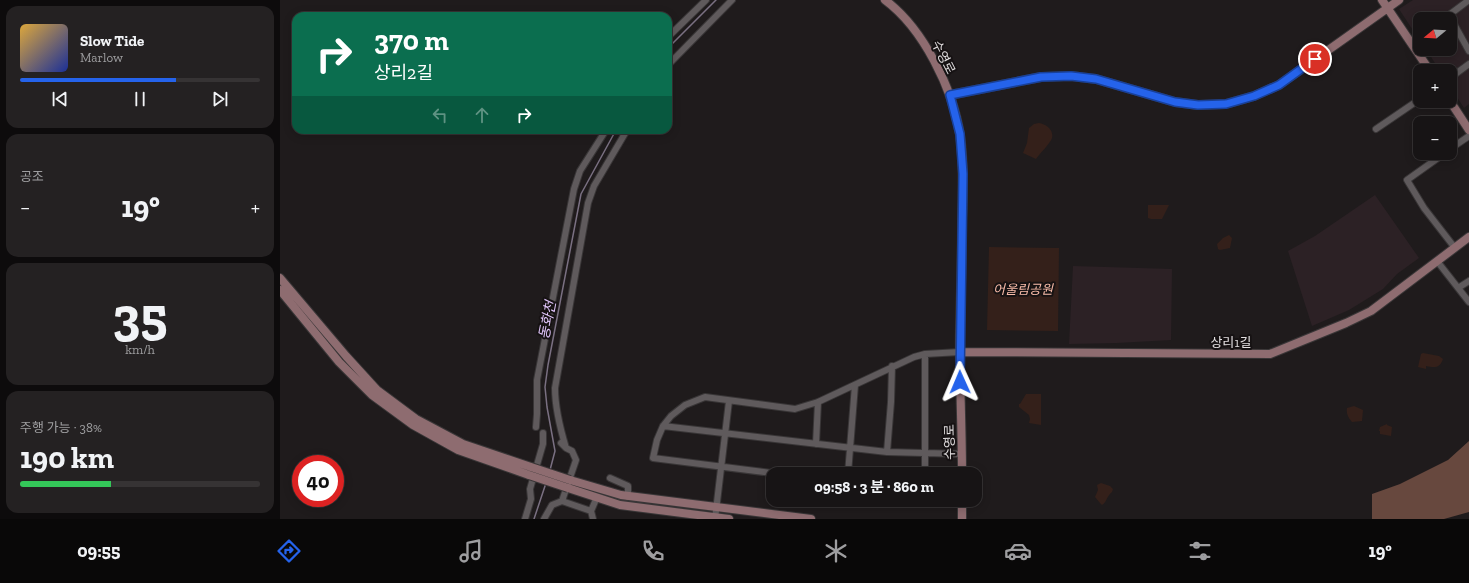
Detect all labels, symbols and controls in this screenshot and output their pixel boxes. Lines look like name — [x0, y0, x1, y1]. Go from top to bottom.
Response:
north arrow — [1413, 12, 1457, 56]
map controls — [1413, 12, 1457, 160]
text: 370 m — [374, 24, 449, 57]
icon: right — [308, 28, 360, 80]
text: Slow Tide — [80, 32, 144, 50]
street label: 수영로 — [929, 38, 958, 77]
pin — [1298, 42, 1332, 76]
icon: arrive — [1304, 48, 1326, 70]
text: Marlow — [80, 50, 123, 65]
text: 상리2길 — [374, 62, 433, 84]
button: + — [1413, 64, 1457, 108]
icon: previous — [49, 88, 71, 110]
icon: pause — [129, 88, 151, 110]
icon: next — [209, 88, 231, 110]
icon: left — [429, 104, 451, 126]
icon: ahead — [471, 104, 493, 126]
icon: right — [513, 104, 535, 126]
button: − — [1413, 116, 1457, 160]
text: 공조 — [20, 169, 44, 184]
text: 19° — [121, 189, 160, 225]
text: − — [20, 194, 30, 221]
text: + — [251, 194, 260, 221]
park label: 어울림공원 — [993, 282, 1054, 297]
text: 35 — [113, 285, 167, 347]
water label: 동화천 — [535, 298, 560, 341]
street label: 상리1길 — [1211, 335, 1251, 350]
text: km/h — [125, 342, 155, 357]
position arrow — [939, 361, 981, 403]
text: 주행 가능 · 38% — [20, 420, 102, 435]
street label: 수영로 — [942, 424, 957, 460]
text: 190 km — [20, 440, 114, 476]
speed limit sign: 40 — [292, 455, 344, 507]
text: 09:58 · 3 분 · 860 m — [814, 478, 934, 496]
icon: directions — [275, 537, 303, 565]
icon: music — [457, 537, 485, 565]
icon: phone — [639, 537, 667, 565]
icon: climate — [822, 537, 850, 565]
icon: car — [1004, 537, 1032, 565]
icon: filters — [1186, 537, 1214, 565]
text: 09:55 — [77, 540, 120, 562]
text: 19° — [1368, 540, 1392, 562]

